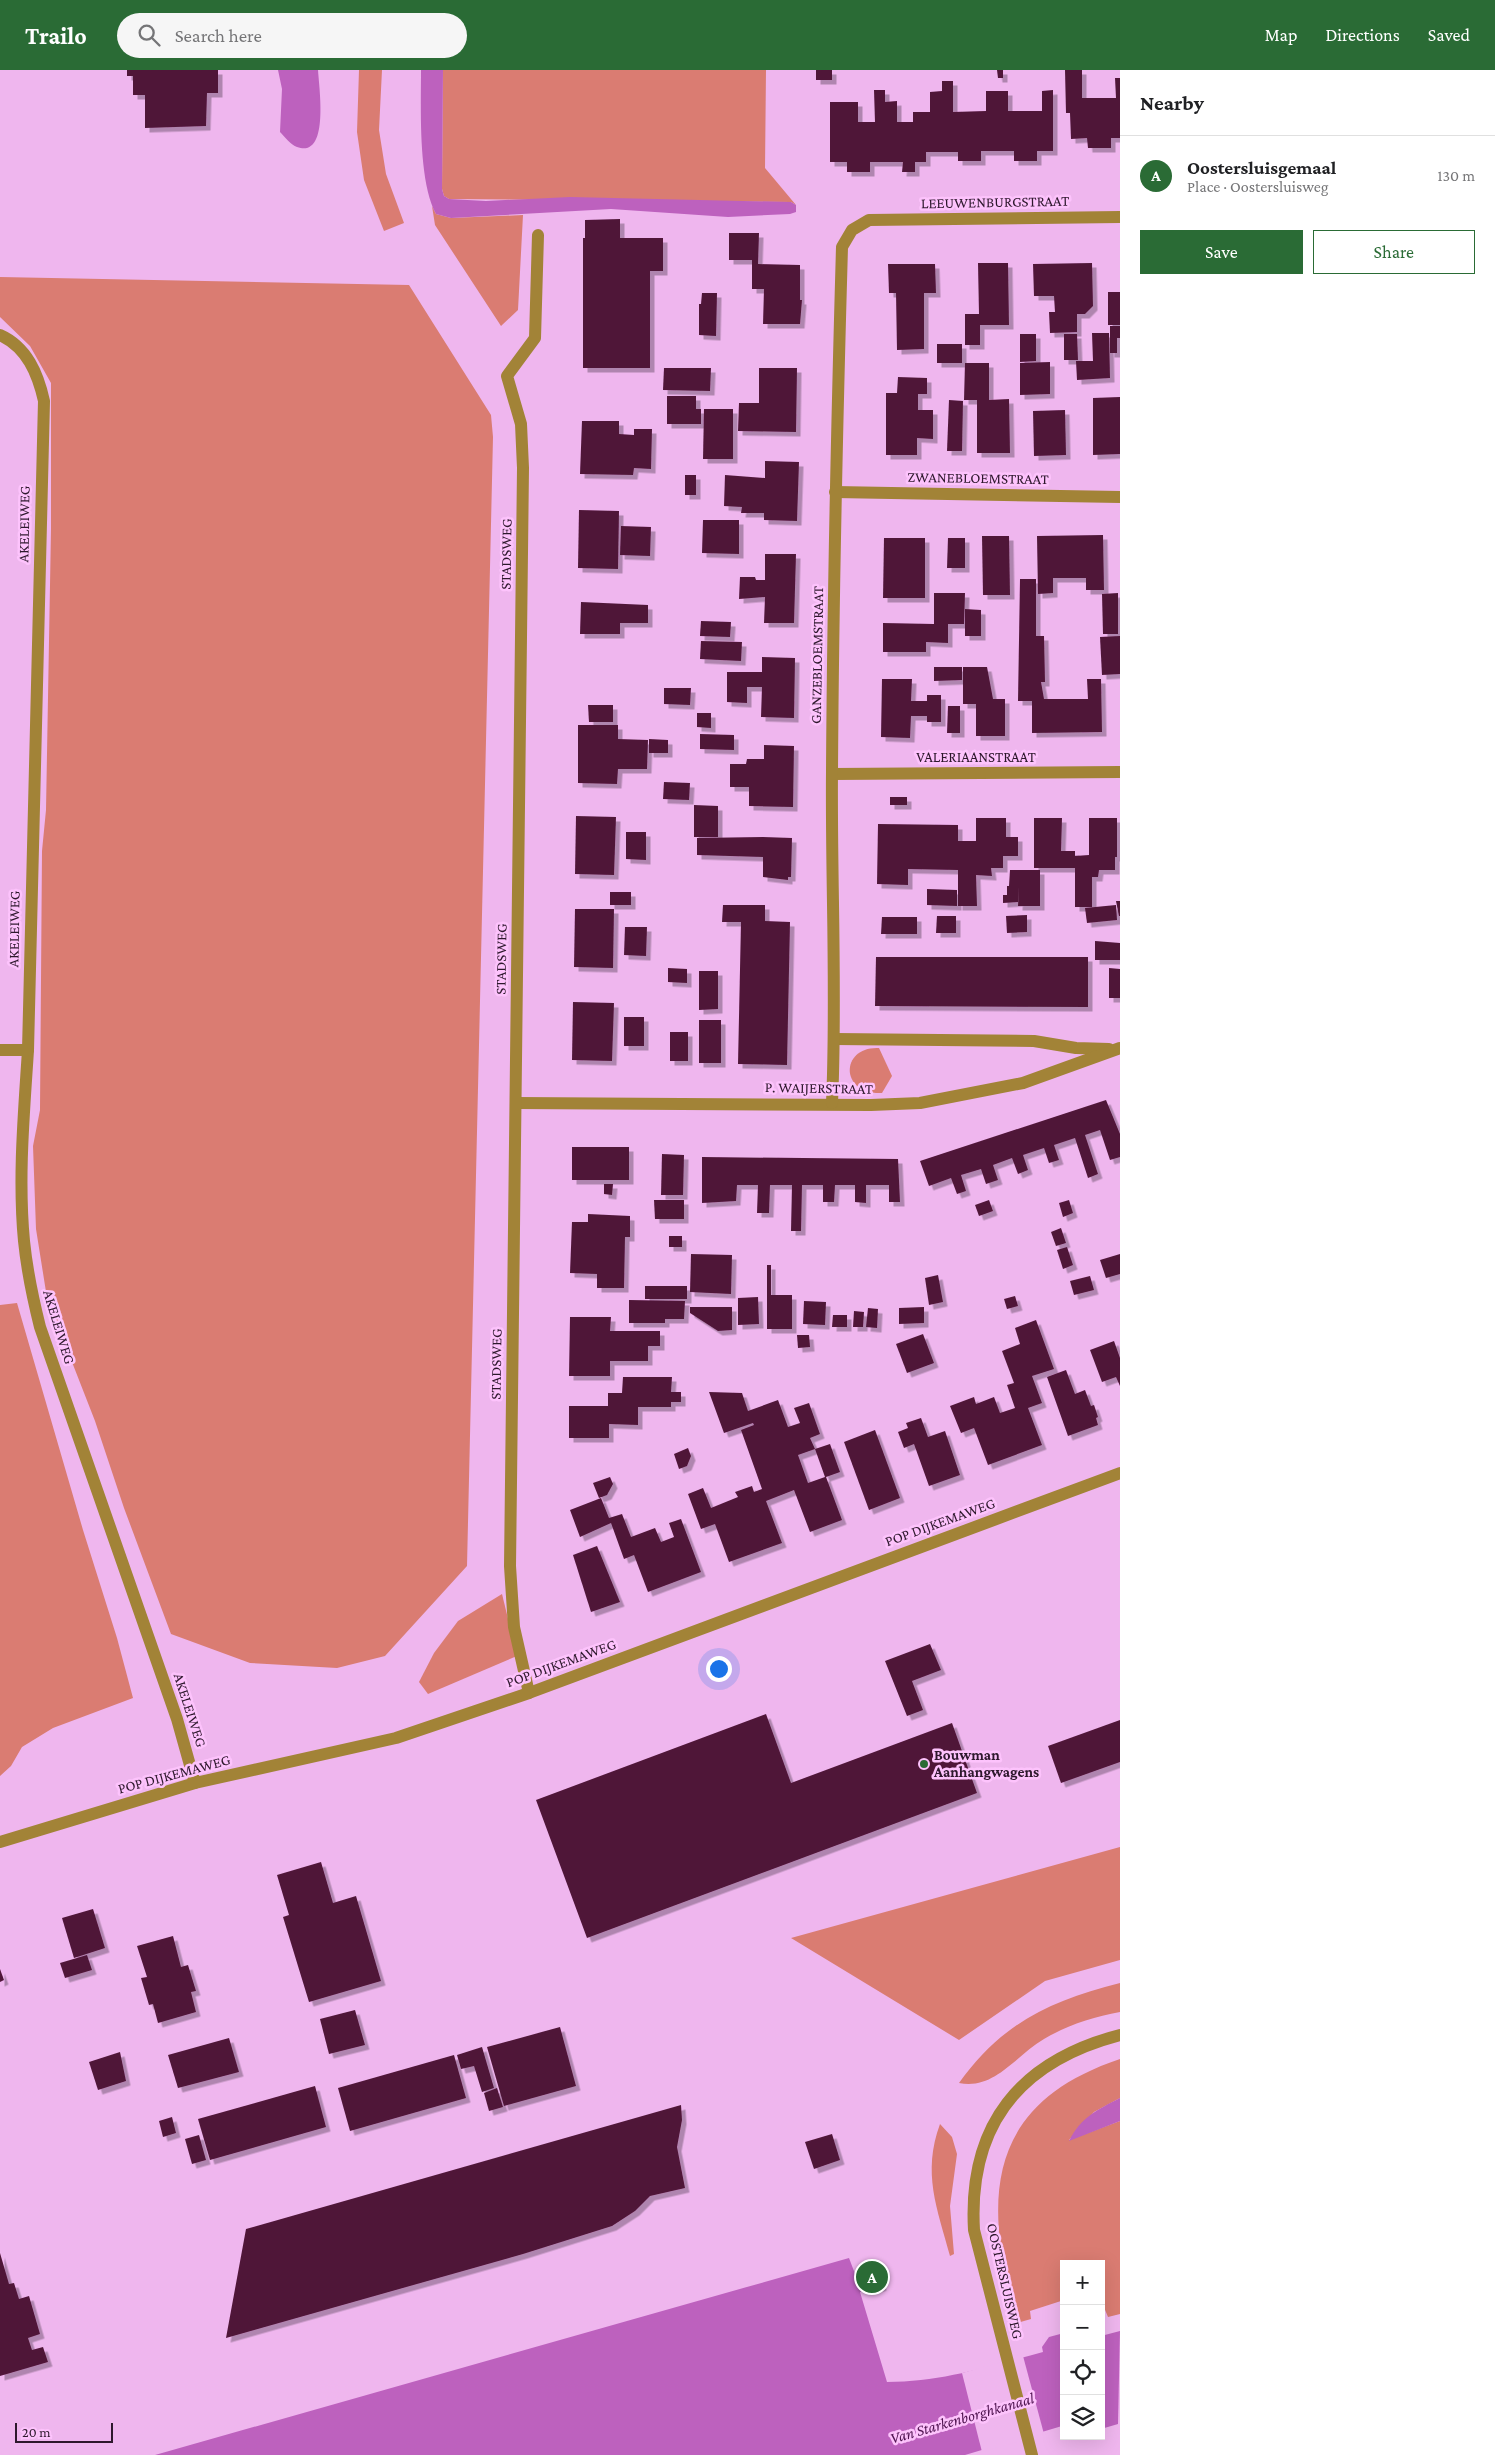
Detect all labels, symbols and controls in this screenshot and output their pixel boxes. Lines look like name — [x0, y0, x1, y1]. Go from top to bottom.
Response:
search box — [117, 13, 467, 58]
icon: search — [135, 21, 163, 49]
text: Trailo — [25, 22, 87, 49]
text: Search here — [175, 25, 262, 46]
text: Map — [1265, 25, 1297, 45]
text: Directions — [1325, 25, 1400, 45]
text: Saved — [1428, 25, 1470, 45]
text: Nearby — [1140, 91, 1204, 115]
text: Oostersluisgemaal — [1187, 157, 1336, 178]
text: A — [1151, 167, 1161, 184]
text: 130 m — [1437, 167, 1475, 184]
text: Place · Oostersluisweg — [1187, 178, 1329, 195]
street label: LEEUWENBURGSTRAAT — [921, 193, 1069, 211]
button: Save — [1140, 230, 1303, 274]
button: Share — [1313, 230, 1475, 274]
street label: ZWANEBLOEMSTRAAT — [907, 469, 1049, 487]
street label: AKELEIWEG — [15, 485, 33, 563]
street label: STADSWEG — [497, 518, 515, 590]
street label: GANZEBLOEMSTRAAT — [808, 586, 826, 724]
street label: VALERIAANSTRAAT — [916, 749, 1036, 765]
street label: AKELEIWEG — [5, 890, 23, 968]
street label: STADSWEG — [492, 923, 510, 995]
street label: P. WAIJERSTRAAT — [765, 1079, 873, 1098]
street label: AKELEIWEG — [40, 1288, 78, 1366]
street label: STADSWEG — [487, 1328, 505, 1400]
street label: POP DIJKEMAWEG — [883, 1495, 997, 1550]
street label: POP DIJKEMAWEG — [504, 1636, 618, 1691]
your location — [706, 1656, 732, 1682]
street label: AKELEIWEG — [171, 1671, 209, 1749]
place label: Bouwman Aanhangwagens — [933, 1747, 1039, 1780]
street label: POP DIJKEMAWEG — [116, 1751, 232, 1798]
marker: Bouwman Aanhangwagens — [918, 1758, 930, 1770]
street label: OOSTERSLUISWEG — [984, 2221, 1026, 2341]
pin: A — [856, 2258, 888, 2296]
map controls — [1060, 2260, 1105, 2440]
button: + — [1060, 2260, 1105, 2305]
button: − — [1060, 2305, 1105, 2350]
button: locate — [1060, 2350, 1105, 2395]
water label: Van Starkenborghkanaal — [888, 2389, 1037, 2448]
button: layers — [1060, 2395, 1105, 2440]
scale bar — [15, 2420, 112, 2443]
text: 20 m — [22, 2424, 50, 2440]

